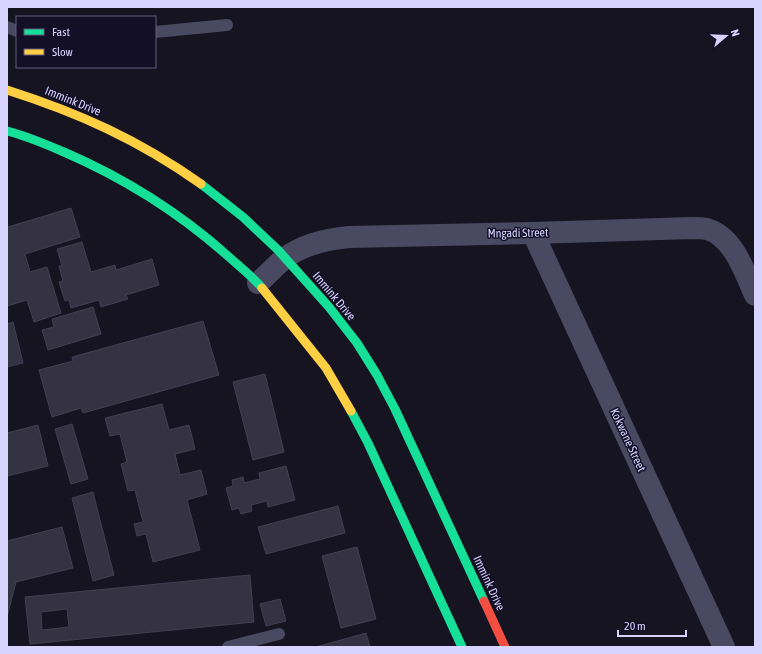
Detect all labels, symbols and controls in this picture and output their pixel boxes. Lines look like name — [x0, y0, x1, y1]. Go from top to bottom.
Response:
legend — [16, 16, 156, 68]
north arrow — [706, 16, 746, 56]
text: Fast — [52, 25, 70, 39]
text: N — [729, 28, 742, 38]
text: Slow — [52, 45, 73, 59]
street label: Immink Drive — [43, 83, 103, 119]
street label: Mngadi Street — [487, 225, 549, 241]
street label: Immink Drive — [310, 269, 358, 323]
street label: Kokwane Street — [607, 406, 649, 474]
street label: Immink Drive — [470, 553, 508, 613]
scale bar — [618, 612, 686, 638]
text: 20 m — [624, 619, 646, 633]

